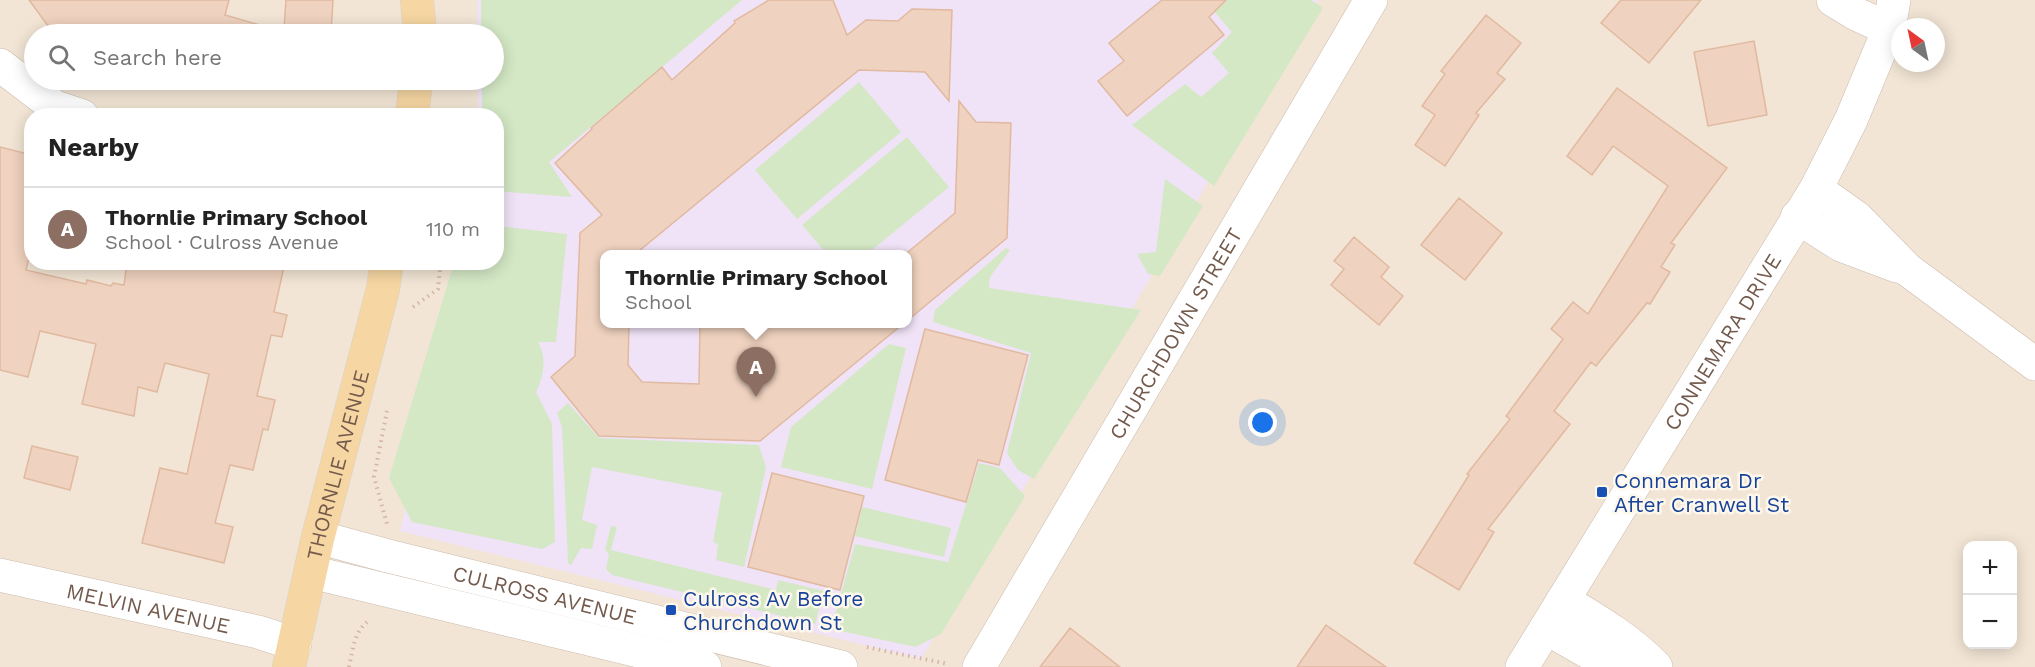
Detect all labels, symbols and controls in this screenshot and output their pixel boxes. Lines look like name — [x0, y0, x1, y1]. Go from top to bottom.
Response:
north arrow — [1891, 18, 1945, 72]
search box — [24, 24, 504, 90]
icon: search — [45, 41, 78, 74]
text: Search here — [93, 45, 222, 70]
text: Nearby — [48, 132, 139, 162]
text: Thornlie Primary School — [105, 205, 367, 230]
text: A — [61, 217, 74, 241]
text: 110 m — [426, 217, 480, 241]
street label: CHURCHDOWN STREET — [1103, 223, 1247, 444]
text: School · Culross Avenue — [105, 230, 339, 254]
street label: CONNEMARA DRIVE — [1658, 249, 1786, 435]
popup — [600, 250, 912, 328]
text: Thornlie Primary School — [625, 265, 887, 290]
text: School — [625, 290, 691, 314]
pin: A — [736, 348, 776, 397]
street label: THORNLIE AVENUE — [301, 367, 374, 562]
your location — [1248, 408, 1277, 437]
place label: Connemara Dr After Cranwell St — [1614, 468, 1789, 517]
marker: Connemara Dr After Cranwell St — [1595, 485, 1609, 499]
map controls — [1963, 541, 2017, 649]
button: + — [1963, 541, 2017, 595]
street label: CULROSS AVENUE — [451, 560, 639, 629]
street label: MELVIN AVENUE — [64, 578, 232, 638]
place label: Culross Av Before Churchdown St — [683, 586, 863, 635]
button: − — [1963, 595, 2017, 649]
marker: Culross Av Before Churchdown St — [664, 603, 678, 617]

